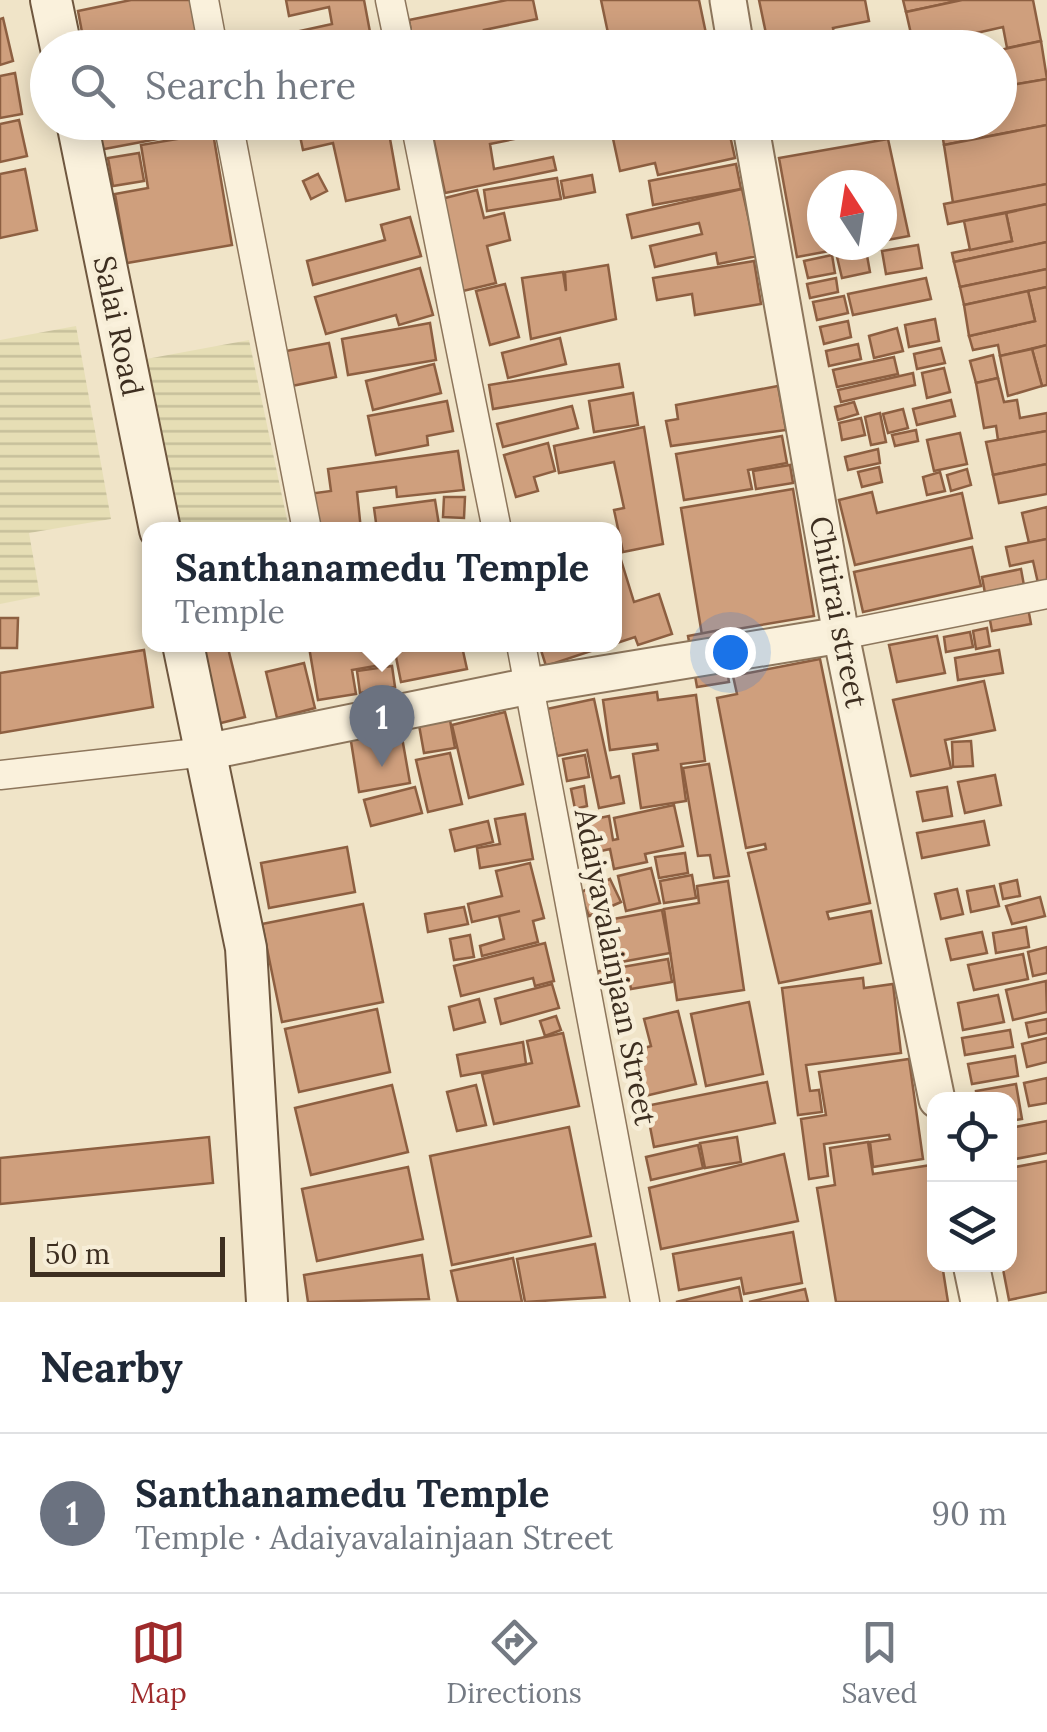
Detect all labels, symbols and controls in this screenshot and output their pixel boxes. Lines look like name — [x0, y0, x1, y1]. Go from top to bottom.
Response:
search box — [30, 30, 1017, 140]
icon: search — [65, 58, 120, 113]
text: Search here — [145, 61, 356, 109]
north arrow — [807, 170, 897, 260]
street label: Salai Road — [86, 252, 152, 399]
street label: Chitirai street — [802, 513, 876, 711]
popup — [142, 522, 622, 652]
text: Santhanamedu Temple — [175, 543, 589, 591]
text: Temple — [175, 591, 285, 632]
your location — [705, 627, 756, 678]
pin: 1 — [350, 684, 414, 767]
street label: Adaiyavalainjaan Street — [565, 804, 665, 1129]
map controls — [927, 1092, 1017, 1272]
button: locate — [927, 1092, 1017, 1182]
button: layers — [927, 1182, 1017, 1272]
scale bar — [30, 1232, 225, 1276]
text: 50 m — [45, 1236, 110, 1272]
text: Nearby — [40, 1340, 183, 1394]
text: Santhanamedu Temple — [135, 1469, 550, 1517]
text: 1 — [66, 1493, 79, 1534]
text: 90 m — [932, 1493, 1007, 1534]
text: Temple · Adaiyavalainjaan Street — [135, 1517, 613, 1558]
tab: Map — [130, 1615, 187, 1711]
tab: Directions — [446, 1615, 582, 1711]
tab: Saved — [841, 1615, 917, 1711]

